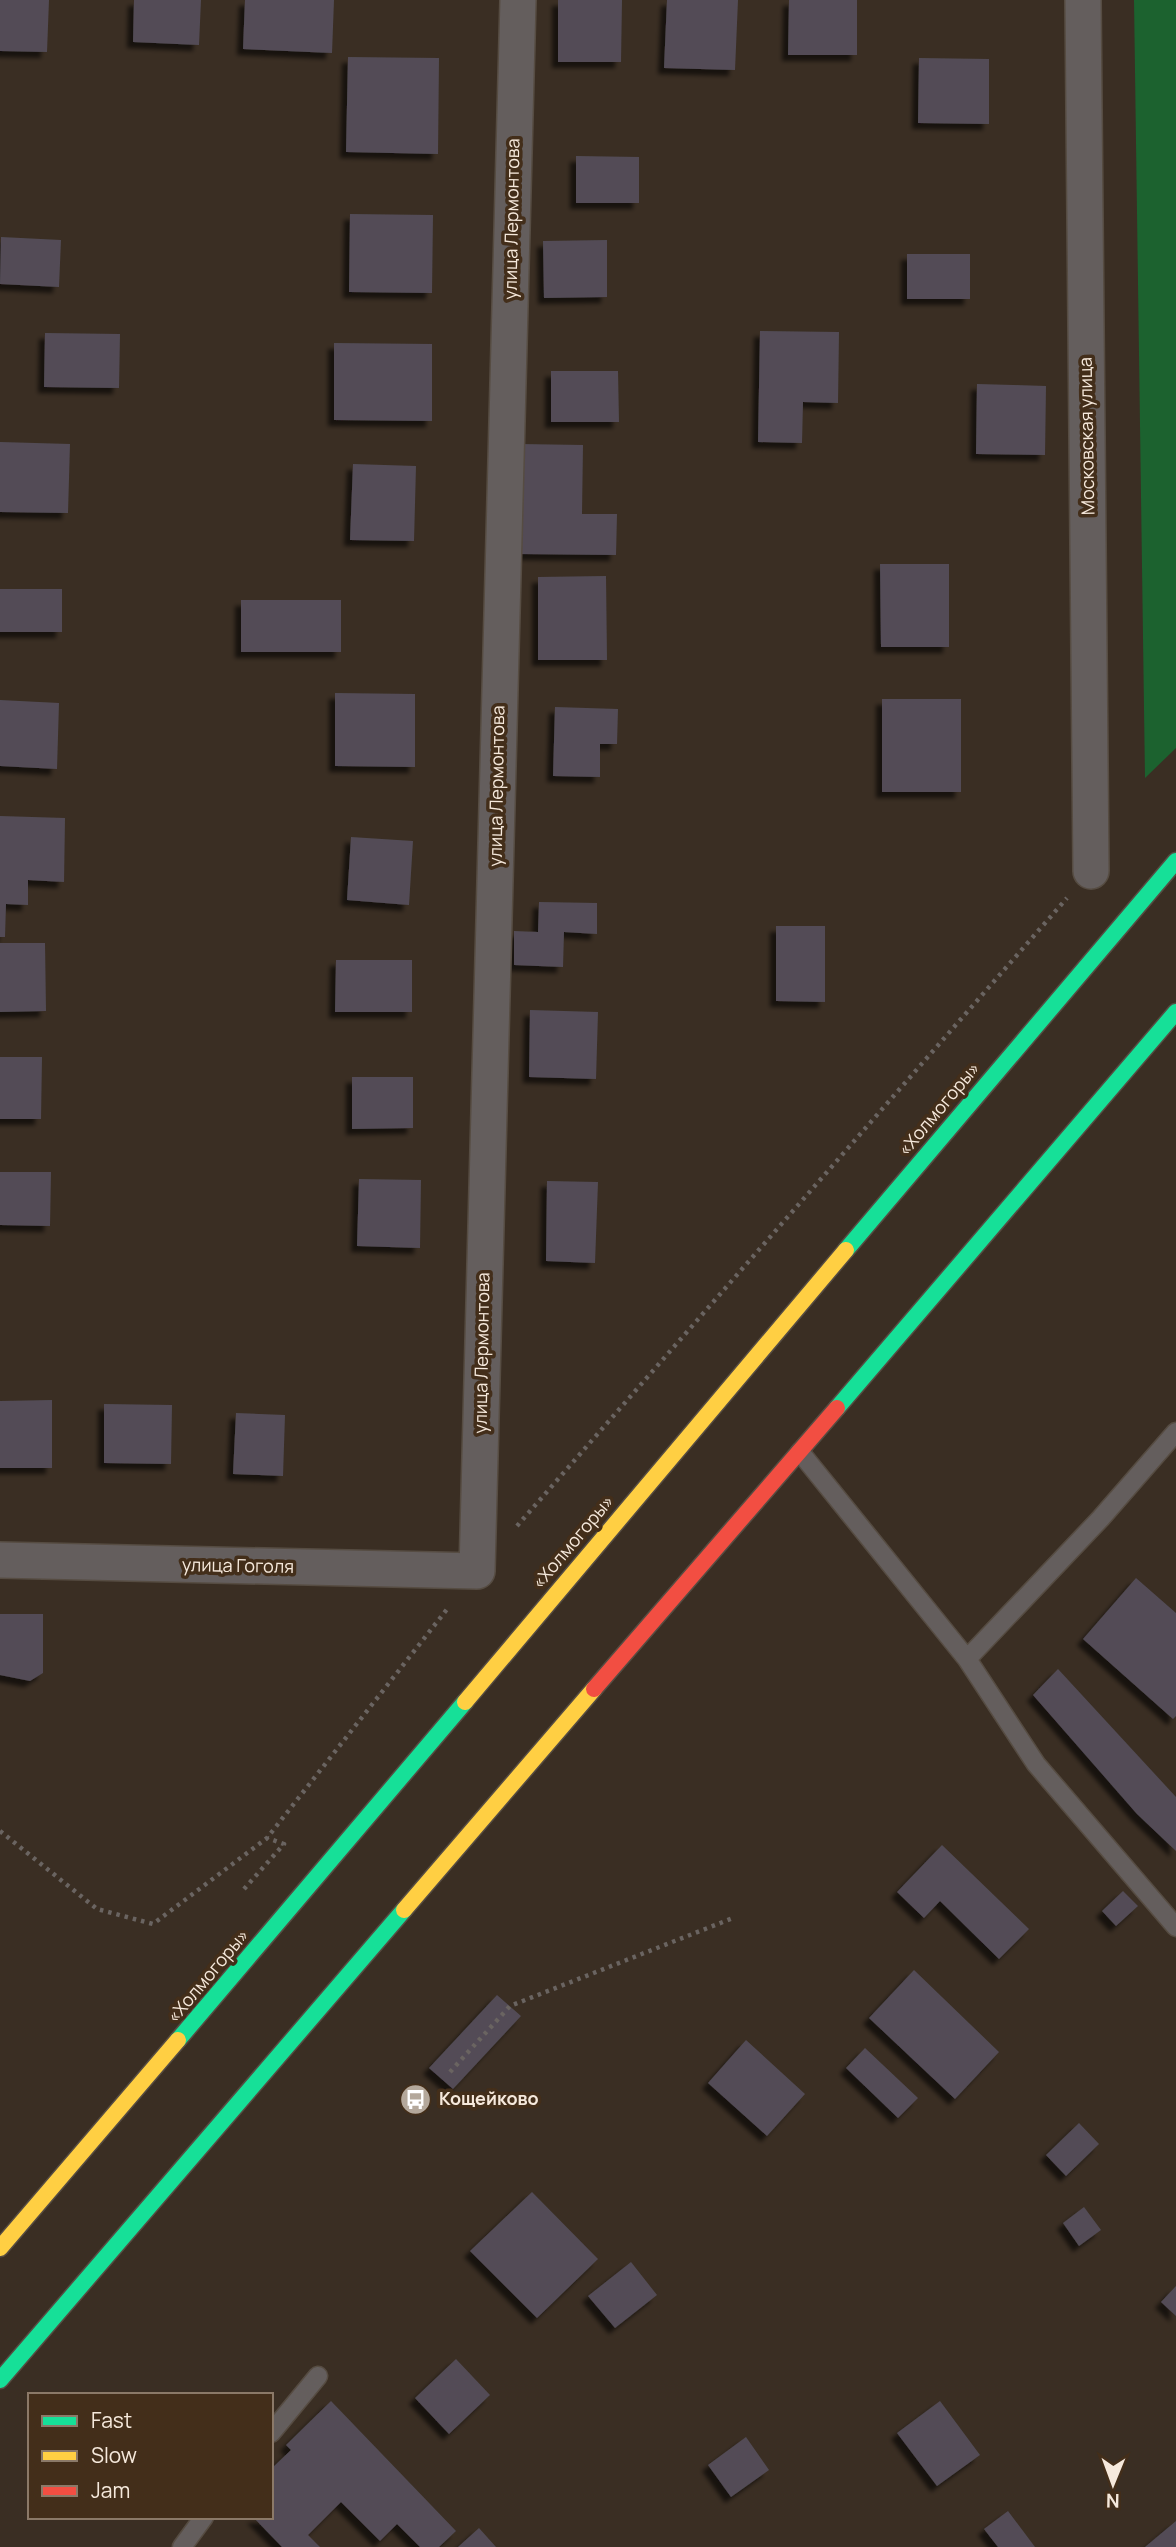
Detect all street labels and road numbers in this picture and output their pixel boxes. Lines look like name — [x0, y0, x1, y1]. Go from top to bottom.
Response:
street label: улица Лермонтова — [498, 138, 524, 300]
street label: Московская улица — [1073, 357, 1099, 515]
street label: улица Лермонтова — [483, 705, 509, 867]
street label: «Холмогоры» — [892, 1056, 985, 1160]
street label: улица Лермонтова — [468, 1272, 494, 1434]
street label: «Холмогоры» — [526, 1489, 619, 1593]
street label: улица Гоголя — [182, 1552, 294, 1578]
street label: «Холмогоры» — [161, 1923, 254, 2027]

